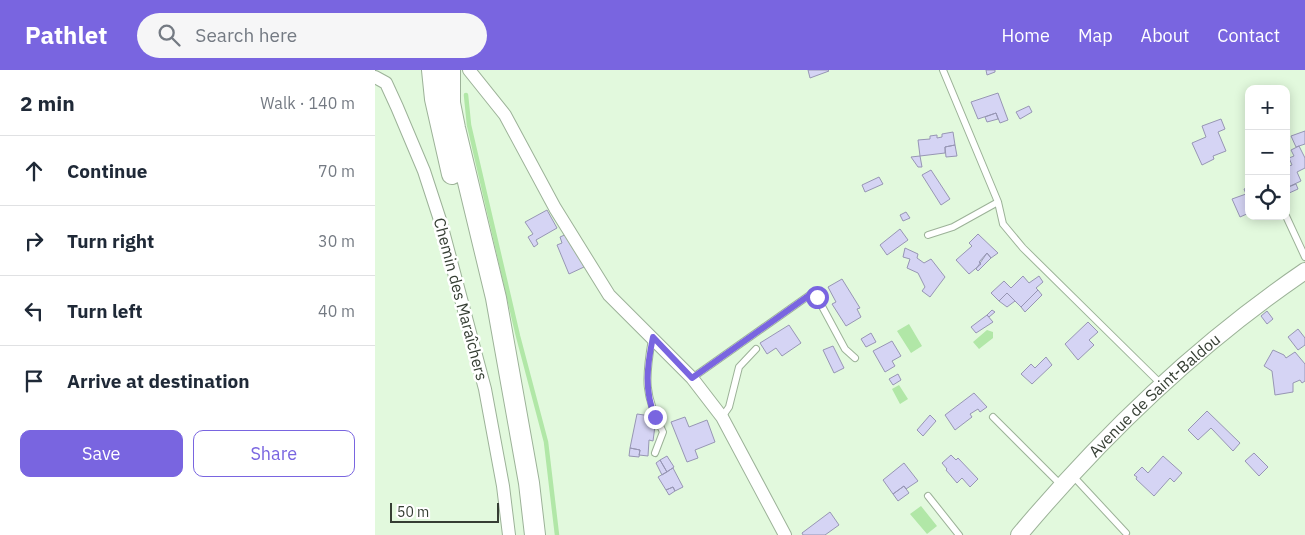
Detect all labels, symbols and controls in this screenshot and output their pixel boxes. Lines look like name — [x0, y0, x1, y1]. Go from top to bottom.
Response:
search box — [137, 13, 487, 58]
text: Pathlet — [25, 19, 107, 51]
icon: search — [155, 21, 183, 49]
text: Search here — [195, 23, 297, 47]
text: Home — [1002, 24, 1050, 47]
text: Map — [1078, 24, 1113, 47]
text: About — [1141, 24, 1189, 47]
text: Contact — [1217, 24, 1280, 47]
map controls — [1245, 85, 1290, 220]
button: + — [1245, 85, 1290, 130]
text: 2 min — [20, 89, 75, 117]
text: Walk · 140 m — [260, 93, 355, 113]
button: − — [1245, 130, 1290, 175]
icon: ahead — [20, 157, 48, 185]
text: Continue — [67, 159, 147, 183]
text: 70 m — [318, 161, 355, 181]
button: locate — [1245, 175, 1290, 220]
street label: Chemin des Maraîchers — [430, 215, 492, 383]
icon: right — [20, 227, 48, 255]
text: Turn right — [67, 229, 154, 253]
text: 30 m — [318, 231, 355, 251]
route start — [806, 286, 829, 309]
icon: left — [20, 297, 48, 325]
text: Turn left — [67, 299, 143, 323]
text: 40 m — [318, 301, 355, 321]
street label: Avenue de Saint-Baldou — [1084, 329, 1224, 461]
icon: arrive — [20, 367, 48, 395]
text: Arrive at destination — [67, 369, 250, 393]
route end — [644, 406, 667, 429]
button: Save — [20, 430, 183, 477]
button: Share — [193, 430, 355, 477]
scale bar — [390, 500, 499, 523]
text: 50 m — [397, 503, 429, 521]

